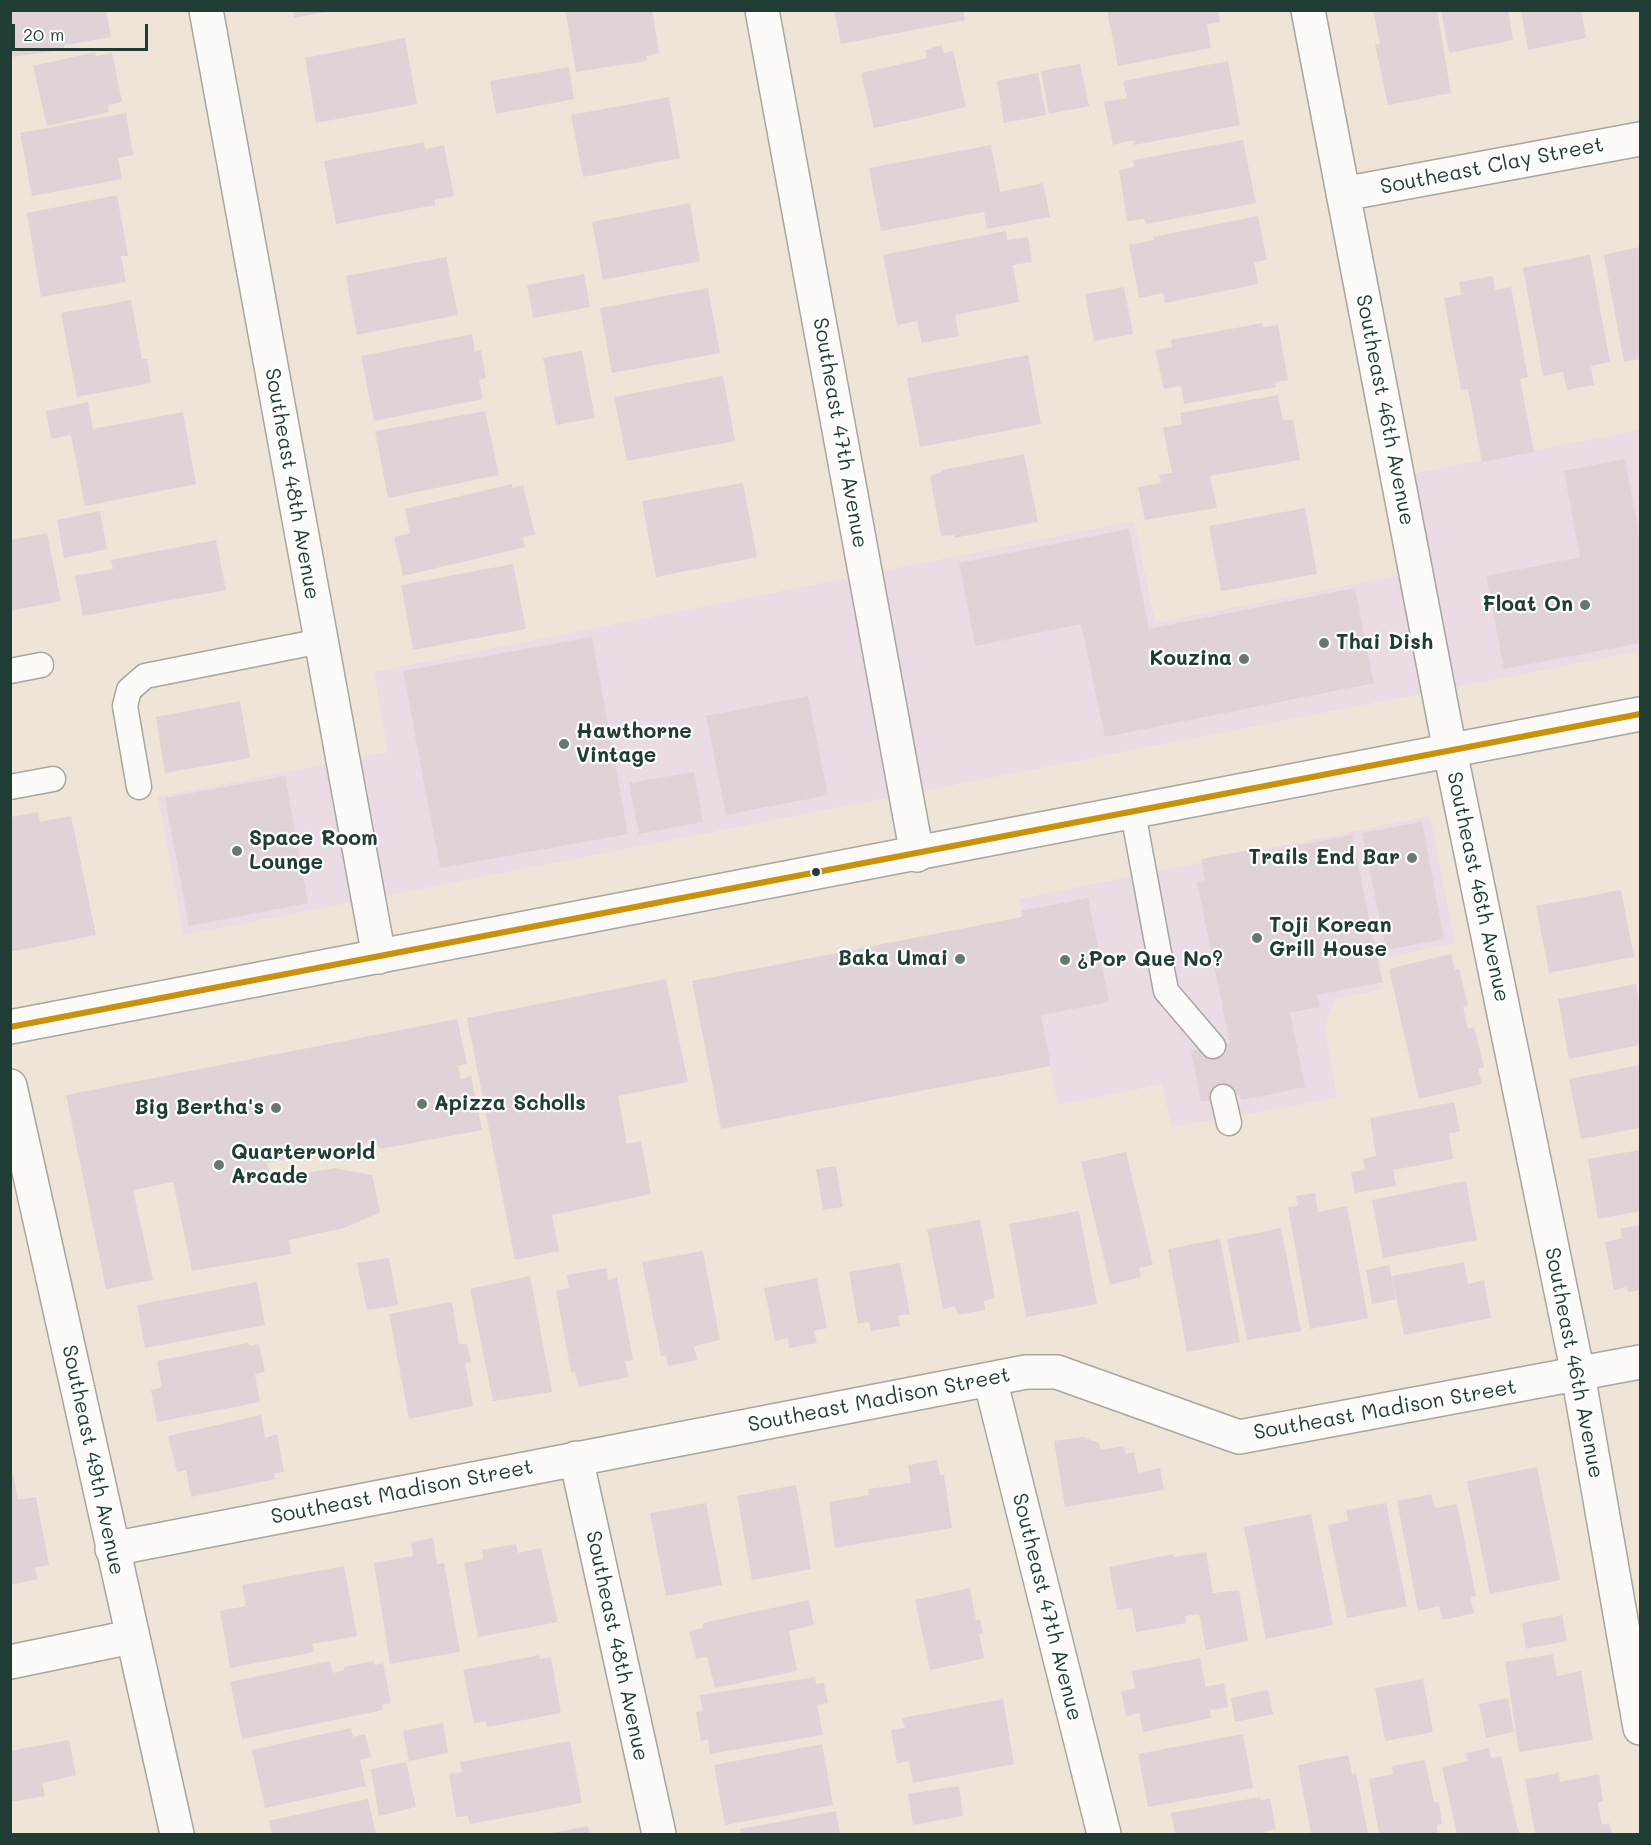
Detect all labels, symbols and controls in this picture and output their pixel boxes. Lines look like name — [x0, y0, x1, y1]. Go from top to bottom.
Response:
scale bar — [15, 12, 152, 50]
text: 20 m — [23, 22, 64, 46]
street label: Southeast Clay Street — [1378, 132, 1606, 200]
street label: Southeast 46th Avenue — [1350, 292, 1420, 528]
street label: Southeast 47th Avenue — [807, 316, 873, 550]
street label: Southeast 48th Avenue — [259, 366, 325, 602]
place label: Float On — [1482, 592, 1573, 618]
marker: Float On — [1578, 598, 1592, 612]
place label: Thai Dish — [1336, 630, 1433, 656]
marker: Thai Dish — [1317, 636, 1331, 650]
place label: Kouzina — [1149, 646, 1232, 672]
marker: Kouzina — [1237, 652, 1251, 666]
place label: Hawthorne Vintage — [576, 719, 692, 769]
marker: Hawthorne Vintage — [557, 737, 571, 751]
street label: Southeast 46th Avenue — [1441, 770, 1515, 1004]
place label: Space Room Lounge — [249, 826, 378, 876]
marker: Space Room Lounge — [230, 844, 244, 858]
place label: Trails End Bar — [1249, 845, 1400, 871]
marker: Trails End Bar — [1405, 851, 1419, 865]
unlabelled marker — [810, 866, 822, 878]
place label: Toji Korean Grill House — [1269, 913, 1392, 963]
marker: Toji Korean Grill House — [1250, 931, 1264, 945]
place label: Baka Umai — [838, 946, 948, 972]
place label: ¿Por Que No? — [1077, 947, 1223, 973]
marker: Baka Umai — [953, 952, 967, 966]
marker: ¿Por Que No? — [1058, 953, 1072, 967]
place label: Apizza Scholls — [434, 1091, 586, 1117]
place label: Big Bertha's — [134, 1095, 264, 1121]
marker: Apizza Scholls — [415, 1097, 429, 1111]
marker: Big Bertha's — [269, 1101, 283, 1115]
place label: Quarterworld Arcade — [231, 1140, 375, 1190]
marker: Quarterworld Arcade — [212, 1158, 226, 1172]
street label: Southeast 46th Avenue — [1539, 1245, 1609, 1481]
street label: Southeast 49th Avenue — [56, 1343, 130, 1577]
street label: Southeast Madison Street — [746, 1362, 1012, 1438]
street label: Southeast Madison Street — [1252, 1374, 1518, 1446]
street label: Southeast Madison Street — [269, 1454, 535, 1530]
street label: Southeast 47th Avenue — [1007, 1491, 1087, 1723]
street label: Southeast 48th Avenue — [580, 1529, 654, 1763]

